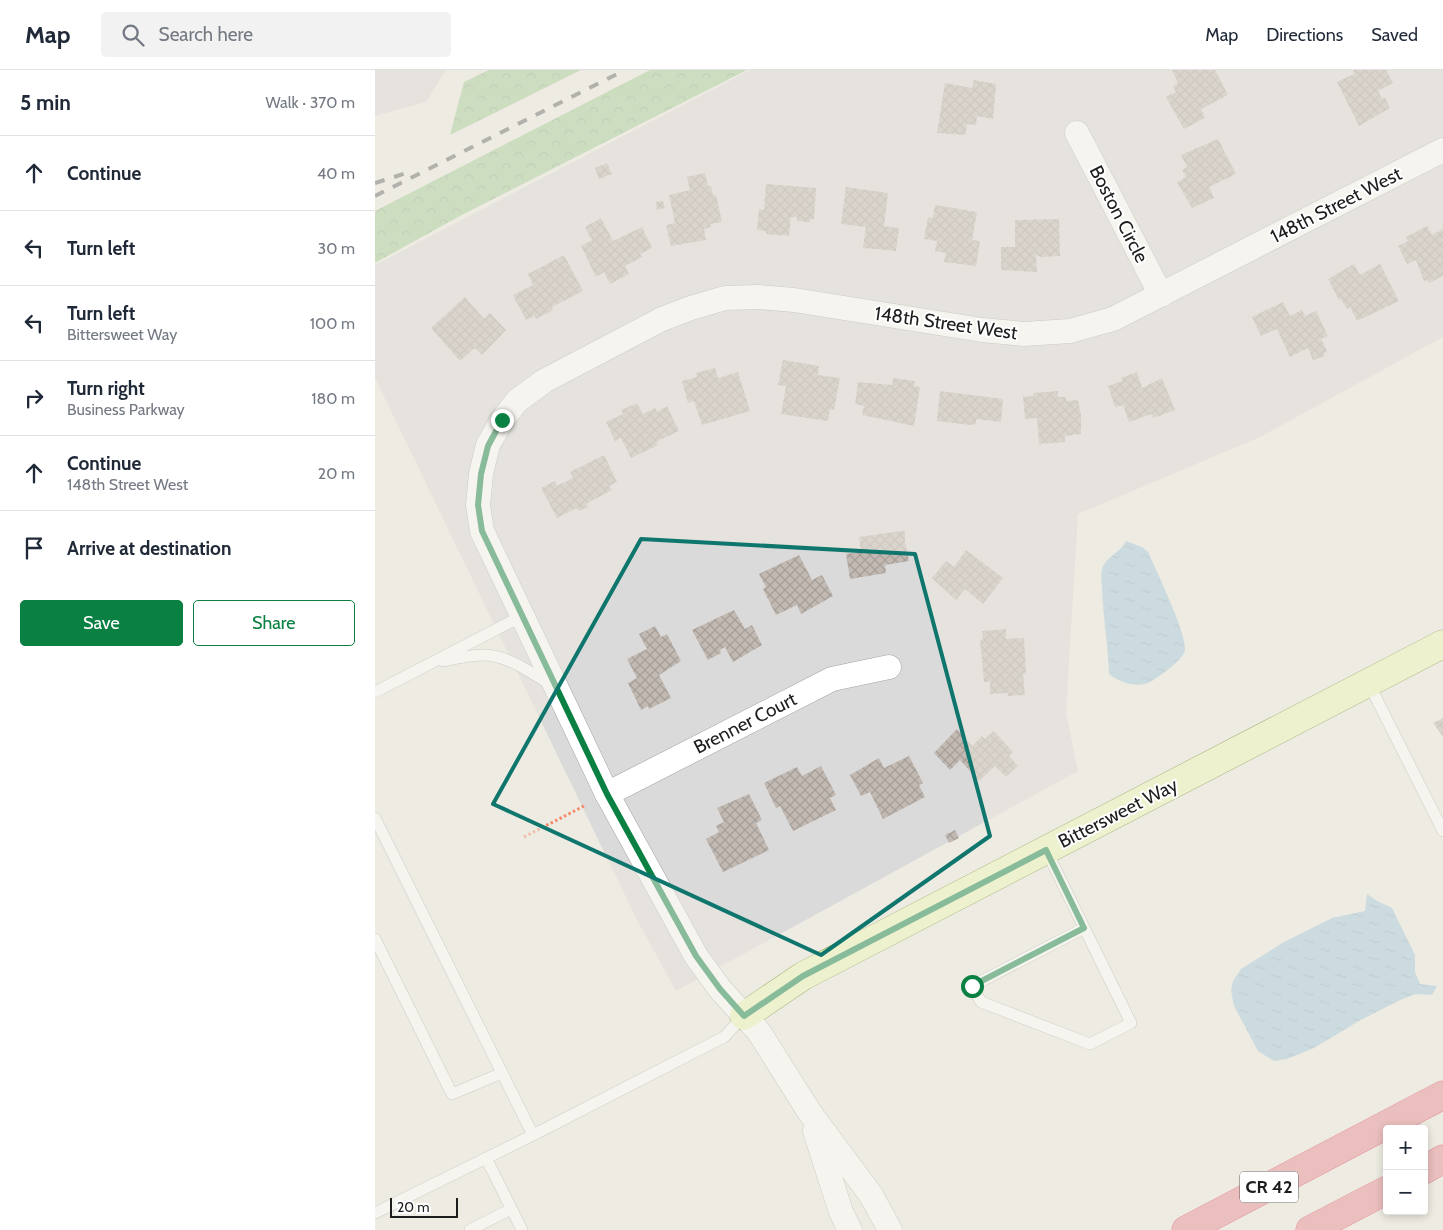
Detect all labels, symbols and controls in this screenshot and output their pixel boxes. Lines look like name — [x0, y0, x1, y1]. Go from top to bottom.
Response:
search box — [101, 12, 451, 57]
text: Map — [25, 20, 71, 49]
icon: search — [119, 21, 147, 49]
text: Search here — [159, 23, 253, 46]
text: Map — [1205, 24, 1238, 46]
text: Directions — [1266, 24, 1343, 46]
text: Saved — [1371, 24, 1418, 46]
text: 5 min — [20, 90, 71, 115]
text: Walk · 370 m — [266, 93, 355, 112]
icon: ahead — [20, 159, 48, 187]
street label: Boston Circle — [1085, 161, 1153, 267]
text: Continue — [67, 162, 141, 185]
street label: 148th Street West — [1267, 162, 1406, 248]
text: 40 m — [317, 164, 355, 183]
icon: left — [20, 234, 48, 262]
text: Turn left — [67, 237, 135, 260]
text: 30 m — [318, 239, 355, 258]
text: Turn left — [67, 302, 135, 325]
street label: 148th Street West — [873, 302, 1019, 344]
icon: left — [20, 309, 48, 337]
text: 100 m — [310, 314, 355, 333]
text: Bittersweet Way — [67, 325, 177, 344]
text: Turn right — [67, 377, 145, 400]
icon: right — [20, 384, 48, 412]
text: 180 m — [311, 389, 355, 408]
text: Business Parkway — [67, 400, 185, 419]
route end — [491, 409, 514, 432]
text: Continue — [67, 452, 141, 475]
icon: ahead — [20, 459, 48, 487]
text: 20 m — [318, 464, 355, 483]
text: 148th Street West — [67, 475, 188, 494]
icon: arrive — [20, 534, 48, 562]
text: Arrive at destination — [67, 537, 231, 560]
button: Save — [20, 600, 183, 646]
button: Share — [193, 600, 355, 646]
street label: Brenner Court — [690, 687, 801, 759]
street label: Bittersweet Way — [1054, 773, 1182, 853]
route start — [961, 975, 984, 998]
map controls — [1383, 1125, 1428, 1215]
button: + — [1383, 1125, 1428, 1170]
button: − — [1383, 1170, 1428, 1215]
road number: CR 42 — [1240, 1172, 1298, 1202]
scale bar — [390, 1195, 457, 1218]
text: 20 m — [397, 1198, 430, 1216]

